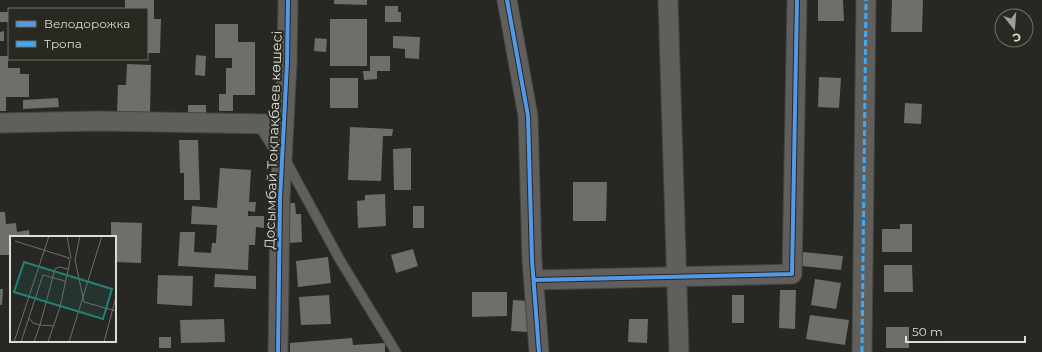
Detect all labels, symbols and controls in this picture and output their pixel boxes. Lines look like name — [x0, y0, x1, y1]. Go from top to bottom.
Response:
legend — [8, 8, 148, 60]
north arrow — [994, 8, 1034, 48]
text: Велодорожка — [44, 16, 130, 31]
street label: Досымбай Тоқпақбаев көшесі — [260, 30, 286, 250]
text: С — [1011, 30, 1023, 45]
text: Тропа — [44, 36, 82, 51]
inset map — [10, 236, 116, 342]
scale bar — [906, 318, 1025, 344]
text: 50 m — [912, 324, 943, 339]

